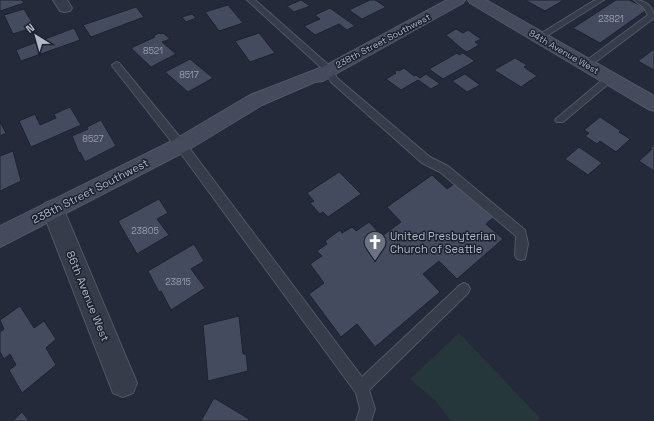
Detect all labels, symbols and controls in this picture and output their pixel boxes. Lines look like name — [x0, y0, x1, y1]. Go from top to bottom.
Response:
street label: 238th Street Southwest — [334, 11, 432, 71]
house number: 23821 — [598, 13, 624, 25]
north arrow — [16, 16, 56, 56]
text: N — [23, 20, 37, 36]
street label: 84th Avenue West — [527, 27, 601, 77]
house number: 8521 — [143, 45, 163, 57]
house number: 8517 — [179, 69, 199, 81]
house number: 8527 — [82, 133, 104, 145]
street label: 238th Street Southwest — [29, 155, 151, 227]
house number: 23805 — [131, 225, 159, 237]
church icon: United Presbyterian Church of Seattle — [362, 229, 388, 262]
place label: United Presbyterian Church of Seattle — [390, 229, 496, 256]
street label: 86th Avenue West — [63, 249, 113, 343]
house number: 23815 — [165, 276, 191, 288]

